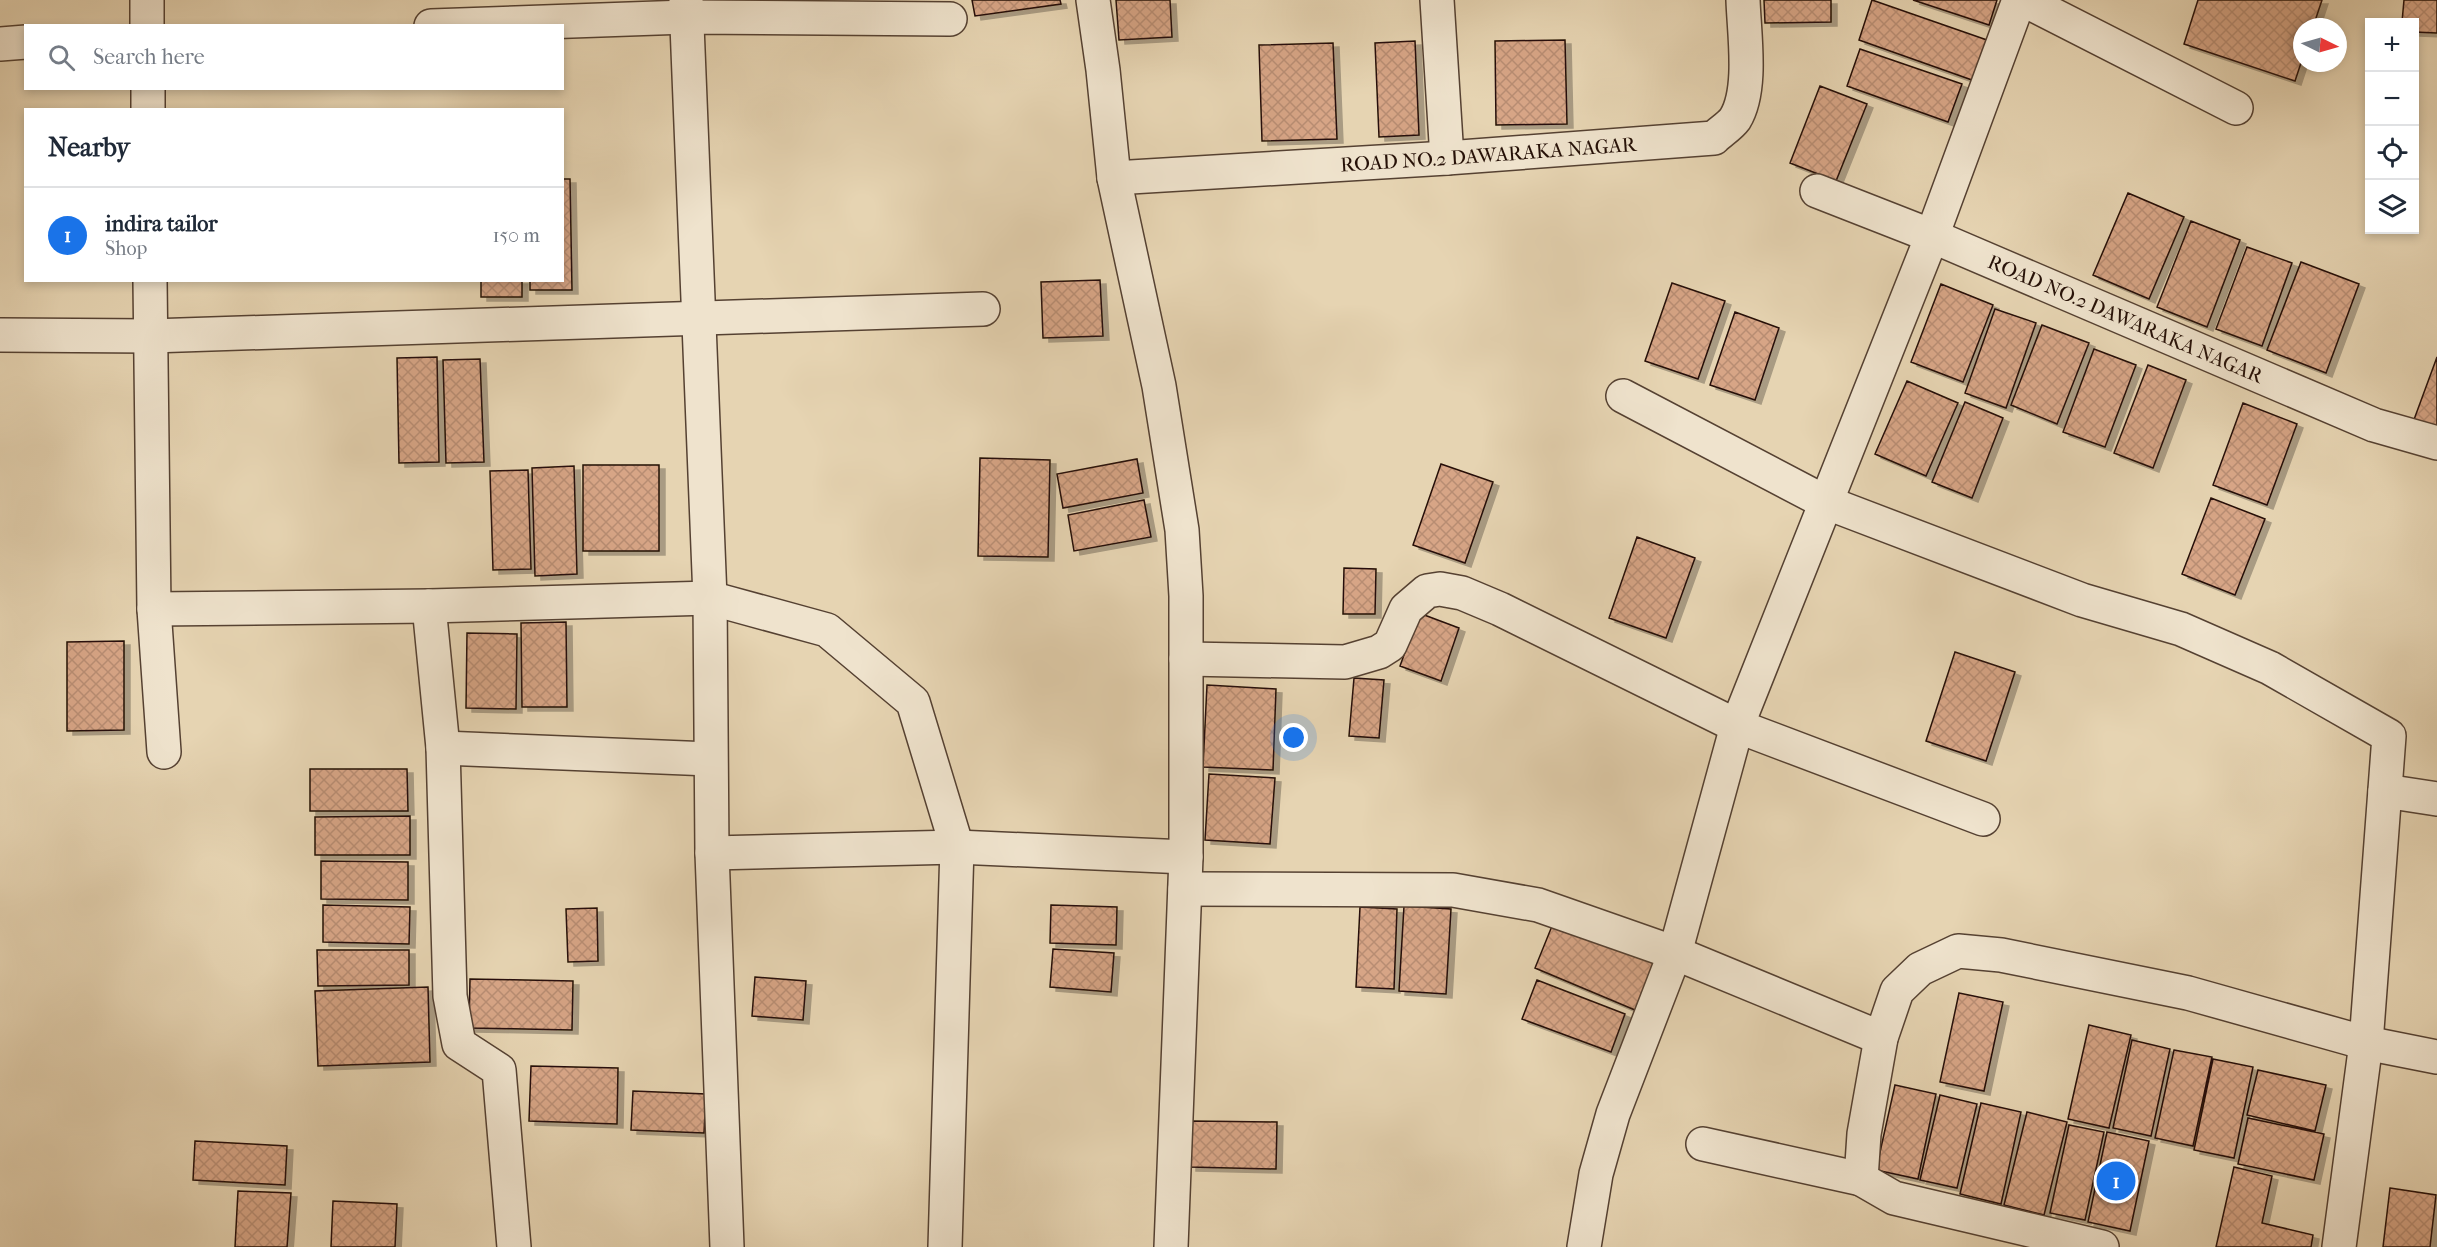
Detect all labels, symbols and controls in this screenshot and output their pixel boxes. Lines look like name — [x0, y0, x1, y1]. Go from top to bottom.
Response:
north arrow — [2293, 18, 2347, 72]
map controls — [2365, 18, 2419, 234]
button: + — [2365, 18, 2419, 72]
search box — [24, 24, 564, 90]
icon: search — [45, 41, 78, 74]
text: Search here — [93, 44, 205, 70]
button: − — [2365, 72, 2419, 126]
button: locate — [2365, 126, 2419, 180]
text: Nearby — [48, 132, 130, 163]
street label: ROAD NO.2 DAWARAKA NAGAR — [1340, 132, 1639, 176]
button: layers — [2365, 180, 2419, 234]
text: indira tailor — [105, 211, 218, 237]
text: 1 — [64, 224, 71, 247]
text: 150 m — [492, 224, 540, 247]
text: Shop — [105, 237, 147, 260]
street label: ROAD NO.2 DAWARAKA NAGAR — [1985, 250, 2268, 388]
your location — [1279, 723, 1308, 752]
pin: 1 — [2096, 1158, 2136, 1204]

